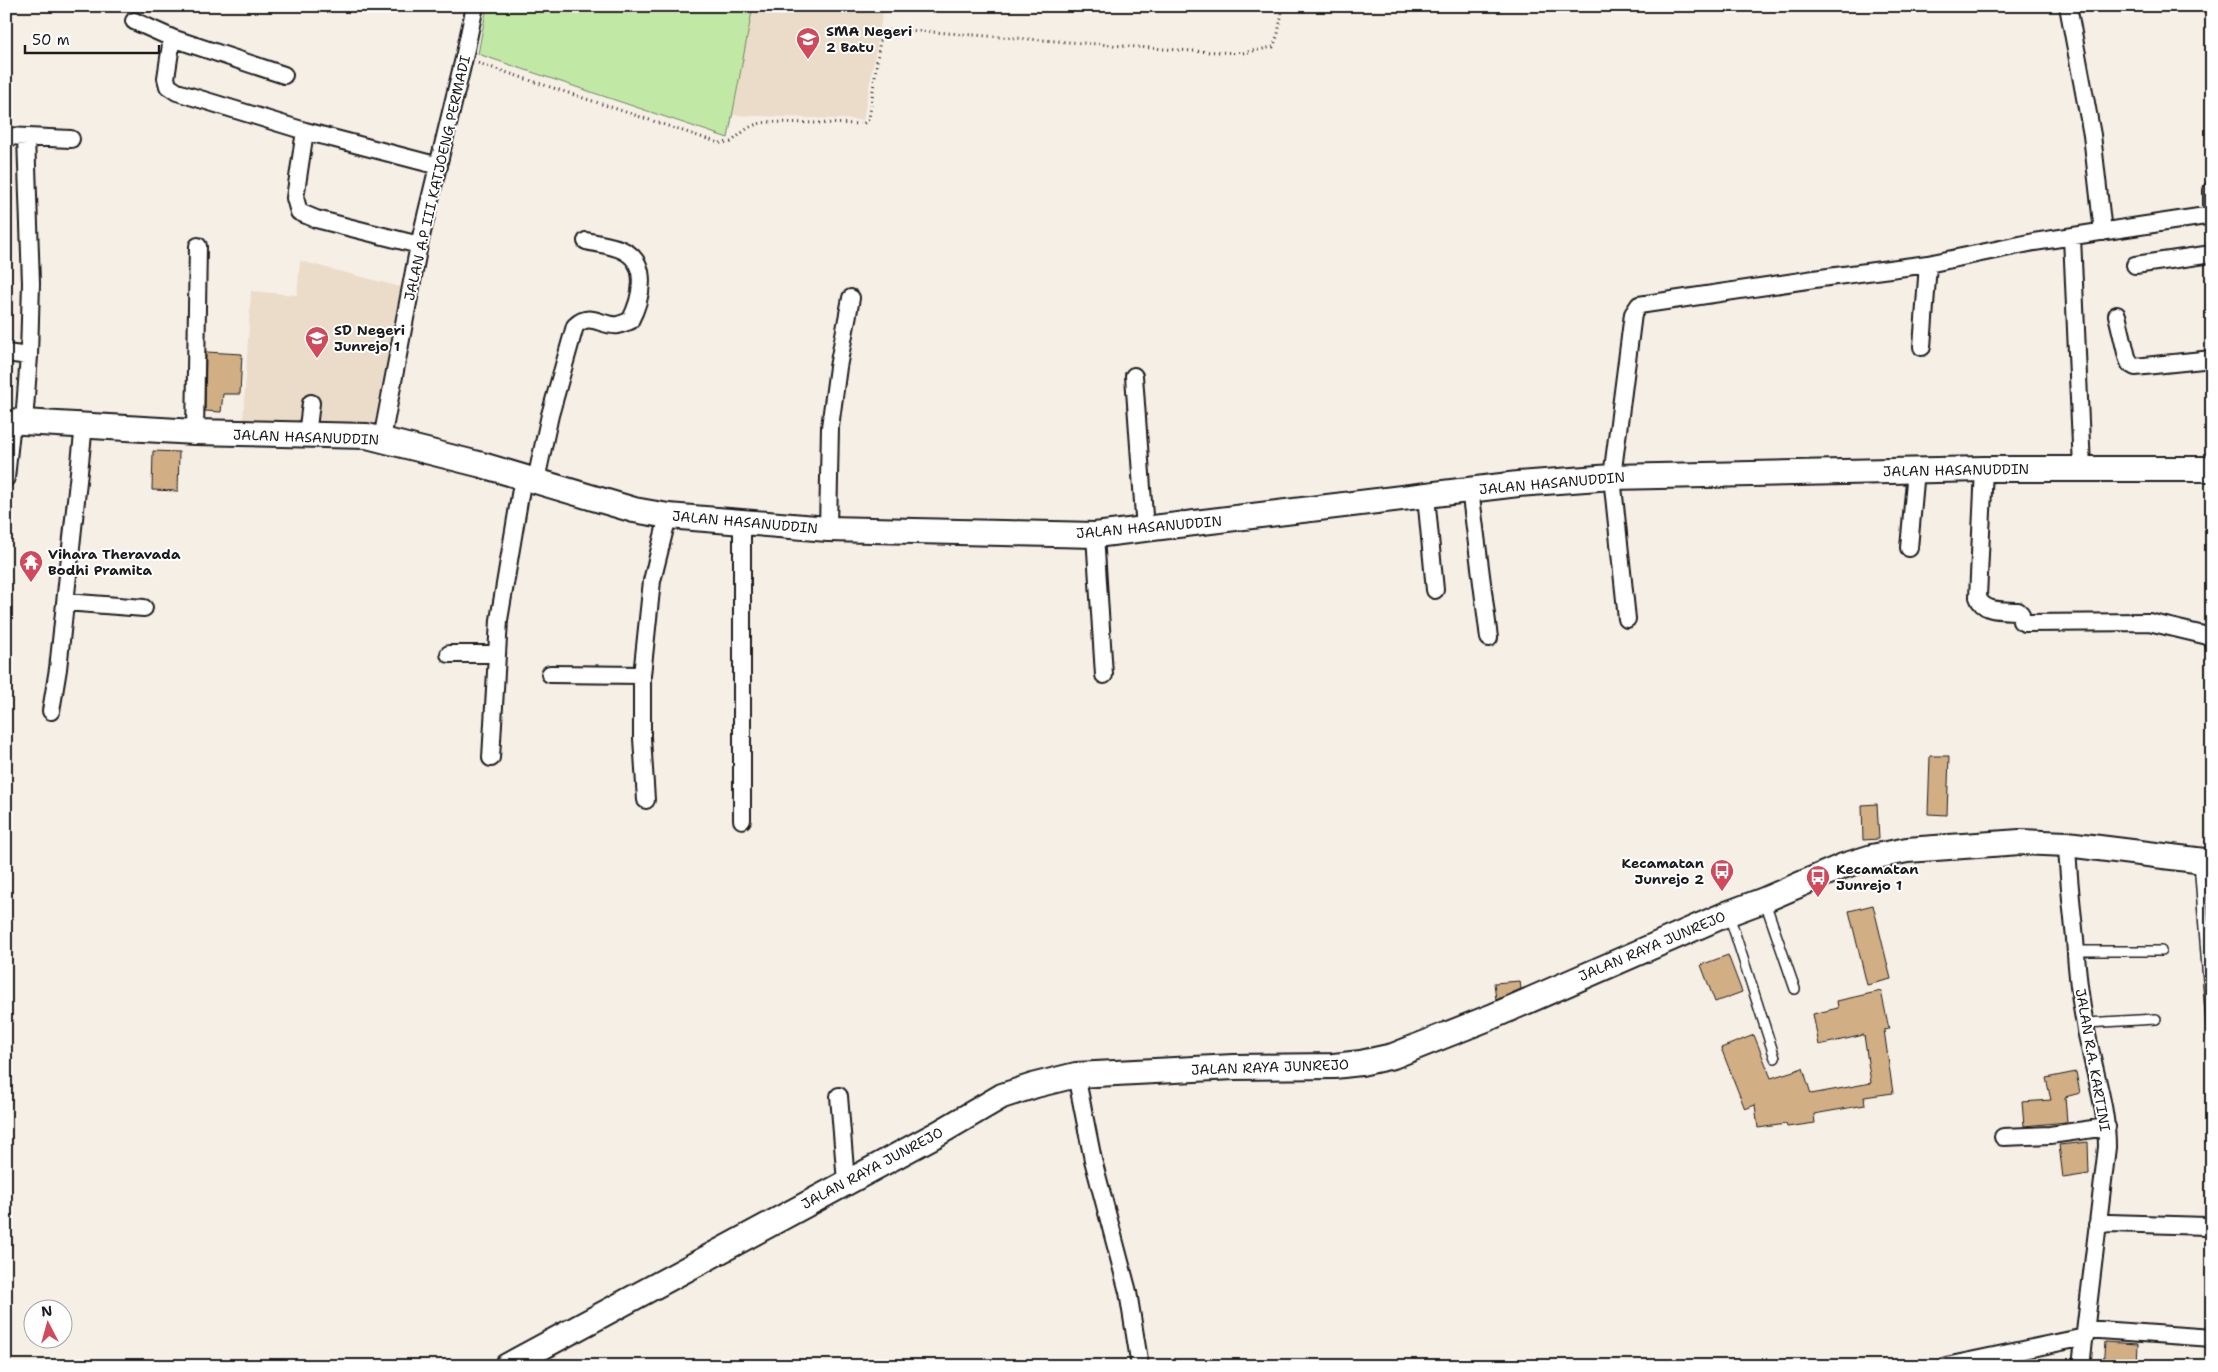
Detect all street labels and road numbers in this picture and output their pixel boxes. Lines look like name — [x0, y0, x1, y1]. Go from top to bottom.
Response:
street label: JALAN A.P III KATJOENG PERMADI — [400, 53, 474, 303]
street label: JALAN HASANUDDIN — [233, 425, 379, 449]
street label: JALAN HASANUDDIN — [1883, 460, 2029, 480]
street label: JALAN HASANUDDIN — [1478, 468, 1626, 498]
street label: JALAN HASANUDDIN — [671, 507, 819, 537]
street label: JALAN HASANUDDIN — [1075, 512, 1223, 542]
street label: JALAN RAYA JUNREJO — [1576, 907, 1728, 985]
street label: JALAN R.A. KARTINI — [2072, 987, 2114, 1133]
street label: JALAN RAYA JUNREJO — [1191, 1055, 1349, 1079]
street label: JALAN RAYA JUNREJO — [798, 1123, 946, 1213]

